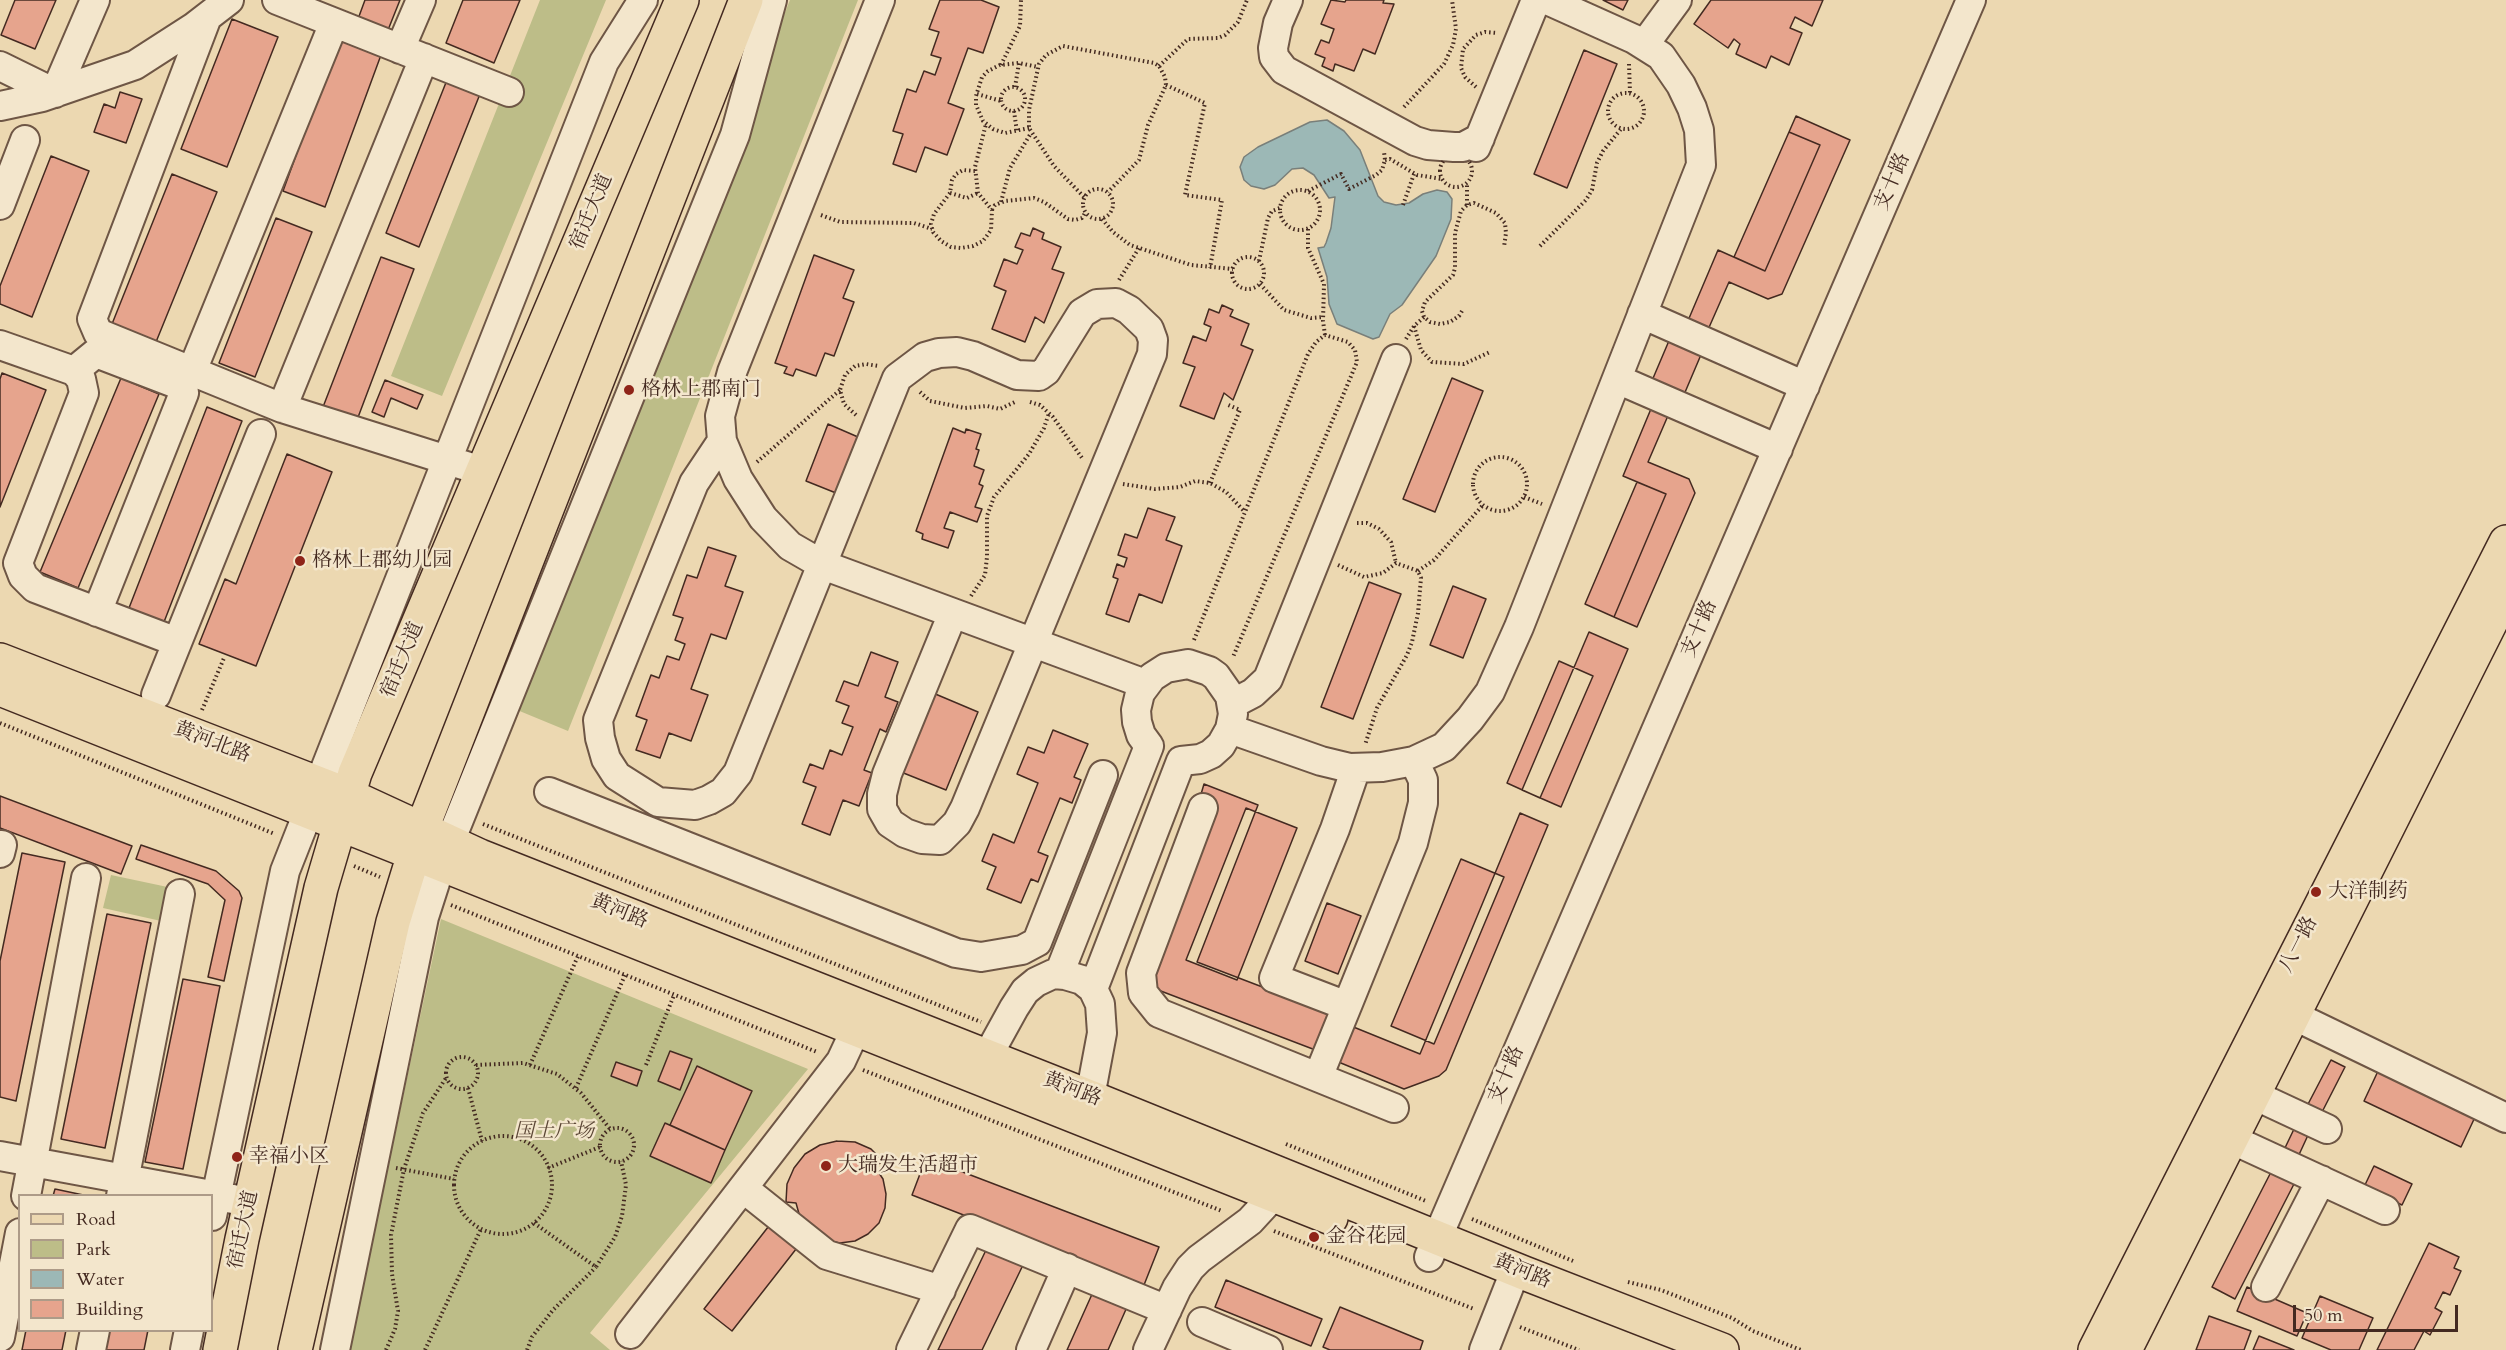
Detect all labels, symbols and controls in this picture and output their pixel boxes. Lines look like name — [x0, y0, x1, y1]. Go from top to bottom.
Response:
street label: 支十路 — [1870, 150, 1916, 214]
street label: 宿迁大道 — [565, 170, 619, 254]
place label: 格林上郡南门 — [641, 378, 761, 402]
marker: 格林上郡南门 — [622, 383, 636, 397]
place label: 格林上郡幼儿园 — [312, 549, 452, 573]
marker: 格林上郡幼儿园 — [293, 554, 307, 568]
street label: 支十路 — [1677, 597, 1723, 661]
street label: 宿迁大道 — [376, 618, 430, 702]
street label: 黄河北路 — [170, 717, 254, 769]
place label: 大洋制药 — [2328, 880, 2408, 904]
marker: 大洋制药 — [2309, 885, 2323, 899]
street label: 黄河路 — [587, 890, 651, 934]
street label: 八一路 — [2275, 913, 2323, 977]
street label: 支十路 — [1484, 1043, 1530, 1107]
street label: 黄河路 — [1040, 1068, 1104, 1112]
park label: 国土广场 — [514, 1120, 594, 1144]
place label: 幸福小区 — [249, 1145, 329, 1169]
marker: 幸福小区 — [230, 1150, 244, 1164]
place label: 大瑞发生活超市 — [838, 1154, 978, 1178]
marker: 大瑞发生活超市 — [819, 1159, 833, 1173]
street label: 宿迁大道 — [224, 1188, 264, 1272]
legend — [18, 1194, 213, 1332]
text: Road — [76, 1207, 116, 1232]
place label: 金谷花园 — [1326, 1225, 1406, 1249]
marker: 金谷花园 — [1307, 1230, 1321, 1244]
text: Park — [76, 1237, 111, 1262]
street label: 黄河路 — [1490, 1250, 1554, 1294]
text: Water — [76, 1267, 124, 1292]
scale bar — [2296, 1293, 2461, 1331]
text: Building — [76, 1297, 143, 1322]
text: 50 m — [2304, 1303, 2343, 1328]

